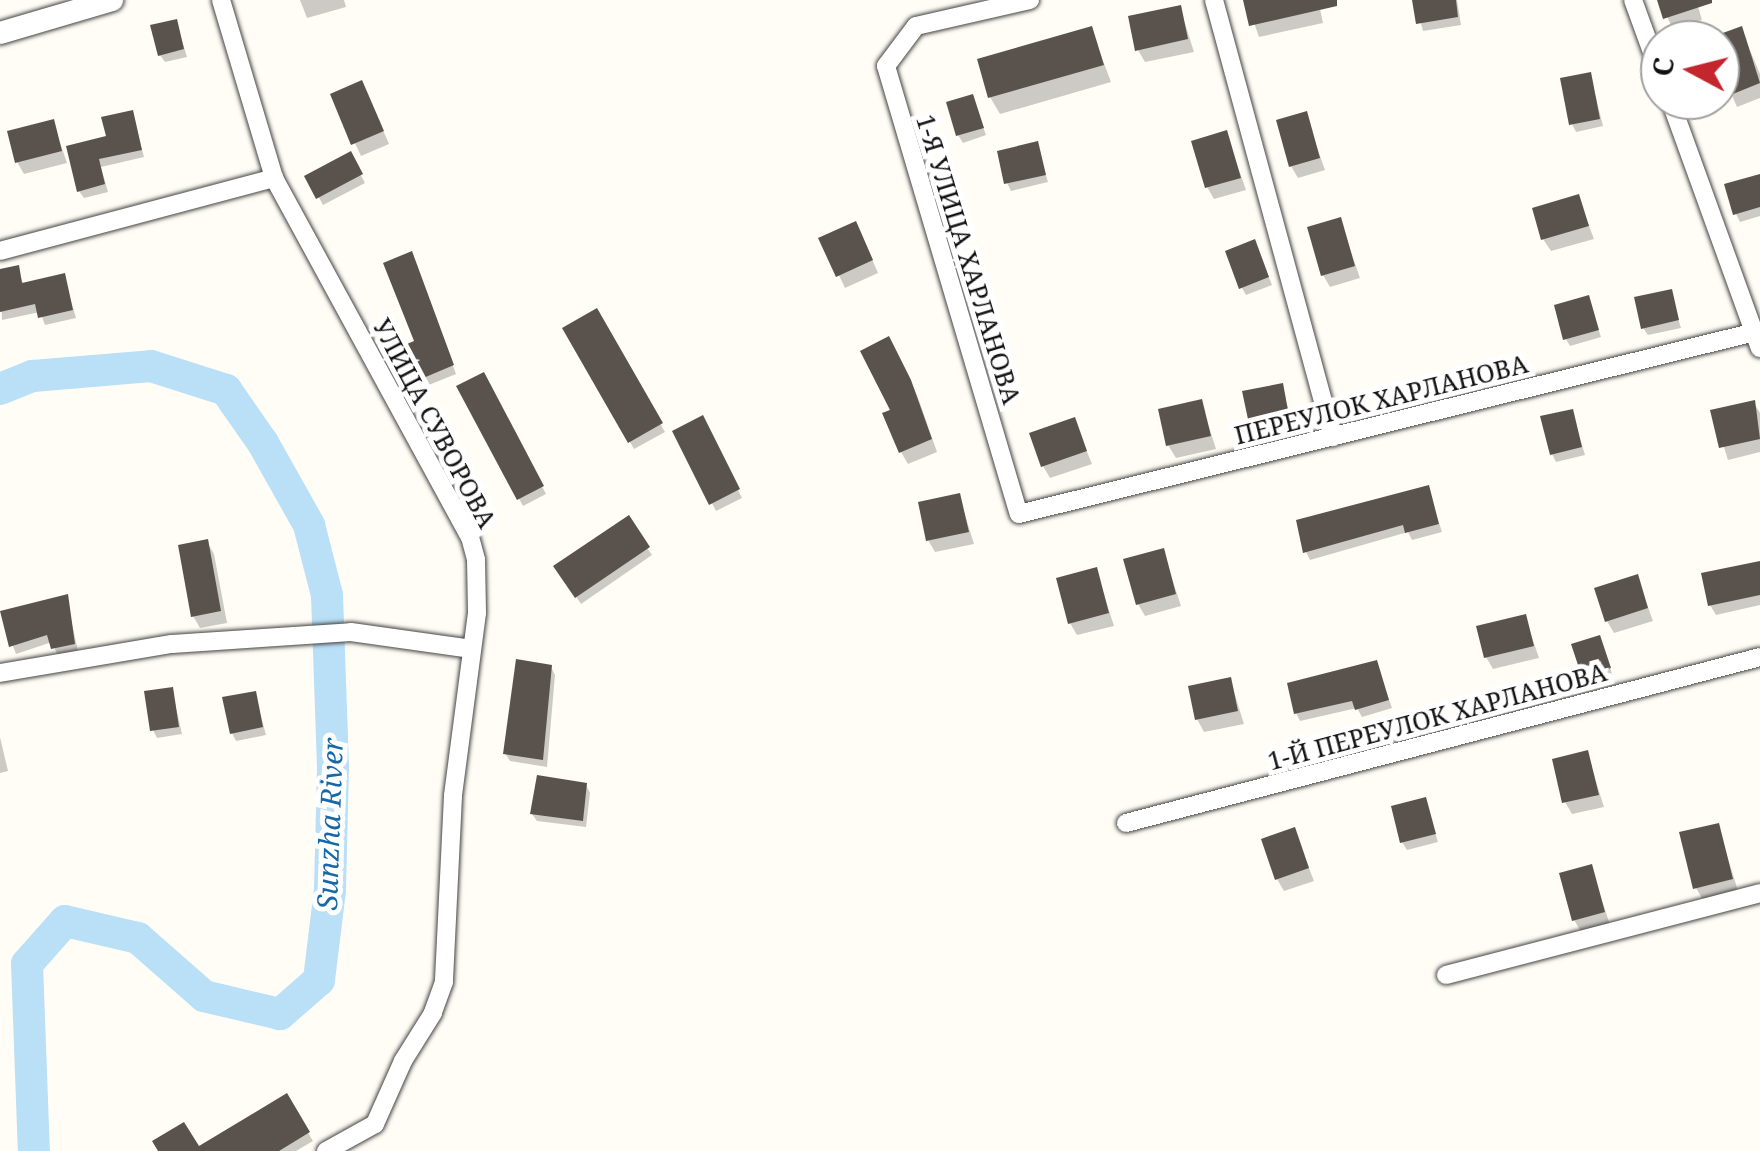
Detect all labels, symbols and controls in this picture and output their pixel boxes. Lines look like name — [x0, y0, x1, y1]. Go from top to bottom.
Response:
north arrow — [1640, 20, 1740, 120]
text: С — [1642, 55, 1682, 78]
street label: 1-Я УЛИЦА ХАРЛАНОВА — [911, 111, 1027, 407]
street label: УЛИЦА СУВОРОВА — [367, 313, 503, 533]
street label: ПЕРЕУЛОК ХАРЛАНОВА — [1231, 348, 1531, 450]
street label: 1-Й ПЕРЕУЛОК ХАРЛАНОВА — [1264, 656, 1610, 776]
water label: Sunzha River — [309, 737, 349, 911]

